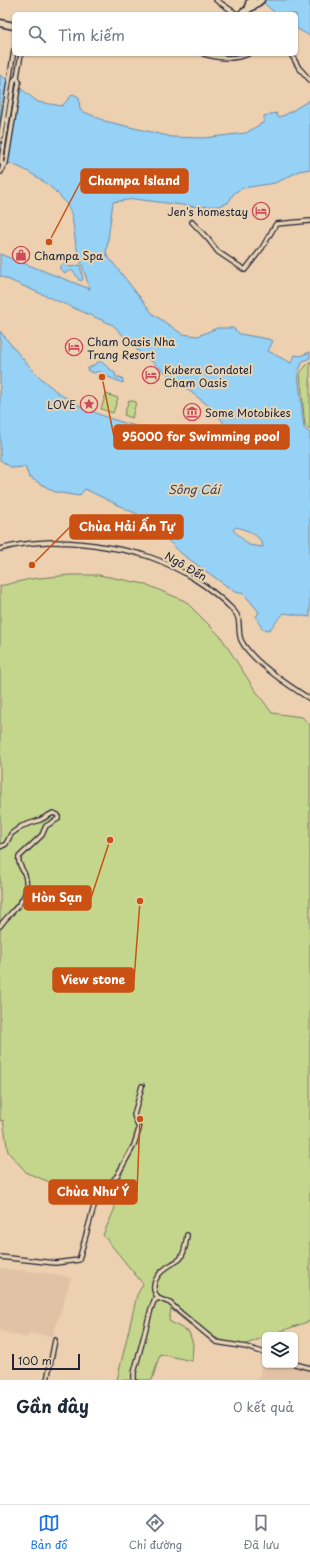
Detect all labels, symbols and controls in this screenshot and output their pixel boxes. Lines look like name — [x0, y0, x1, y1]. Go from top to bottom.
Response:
search box — [12, 12, 298, 56]
icon: search — [26, 23, 48, 45]
text: Tìm kiếm — [58, 23, 125, 46]
callout: Champa Island — [81, 169, 188, 193]
text: Champa Island — [88, 171, 180, 189]
hotel icon: Jen's homestay — [251, 201, 271, 221]
place label: Jen's homestay — [167, 203, 248, 220]
shop icon: Champa Spa — [11, 245, 31, 265]
place label: Champa Spa — [34, 247, 104, 264]
place label: Cham Oasis Nha Trang Resort — [87, 333, 175, 363]
hotel icon: Cham Oasis Nha Trang Resort — [64, 337, 84, 357]
place label: Kubera Condotel Cham Oasis — [164, 361, 252, 391]
hotel icon: Kubera Condotel Cham Oasis — [141, 365, 161, 385]
place icon: LOVE — [79, 394, 99, 414]
place label: LOVE — [47, 396, 76, 413]
museum icon: Some Motobikes — [182, 402, 202, 422]
place label: Some Motobikes — [205, 404, 291, 421]
callout: 95000 for Swimming pool — [114, 425, 289, 449]
text: 95000 for Swimming pool — [122, 427, 280, 445]
water label: Sông Cái — [168, 480, 222, 498]
callout: Chùa Hải Ấn Tự — [70, 515, 183, 539]
text: Chùa Hải Ấn Tự — [79, 516, 176, 535]
street label: Ngô Đến — [162, 547, 210, 585]
callout: Hòn Sạn — [24, 886, 91, 910]
text: Hòn Sạn — [32, 888, 82, 906]
callout: View stone — [53, 968, 134, 992]
text: View stone — [61, 970, 126, 988]
callout: Chùa Như Ý — [49, 1180, 137, 1204]
text: Chùa Như Ý — [57, 1182, 129, 1200]
map controls — [262, 1332, 298, 1368]
button: layers — [262, 1332, 298, 1368]
scale bar — [12, 1352, 80, 1371]
text: 100 m — [18, 1352, 52, 1369]
text: Gần đây — [16, 1393, 89, 1419]
text: 0 kết quả — [233, 1397, 294, 1416]
tab: Bản đồ — [31, 1512, 67, 1553]
tab: Chỉ đường — [129, 1512, 182, 1553]
tab: Đã lưu — [243, 1512, 279, 1553]

